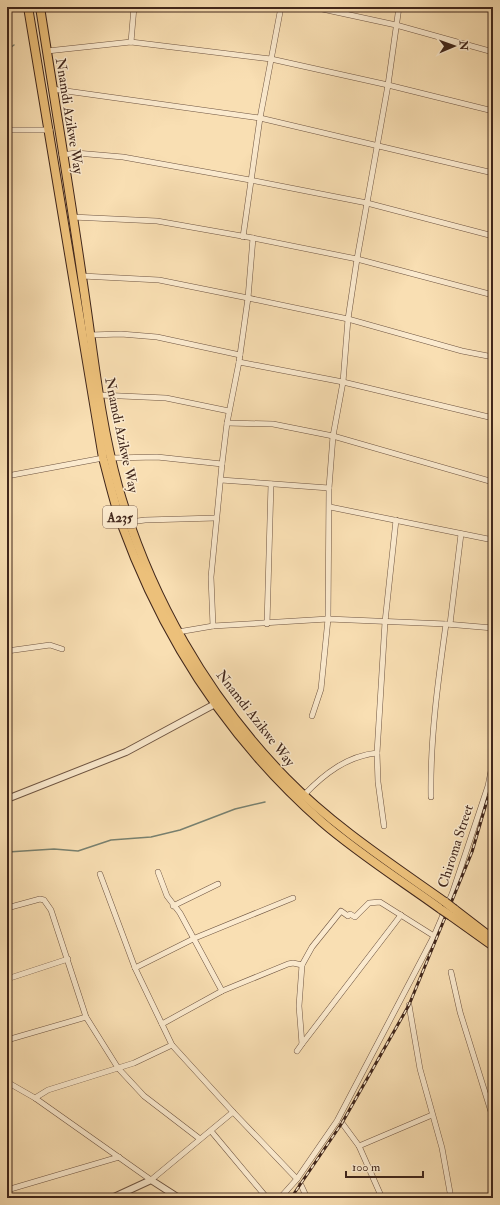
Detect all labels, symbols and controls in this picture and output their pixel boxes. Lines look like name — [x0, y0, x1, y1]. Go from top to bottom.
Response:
north arrow — [434, 26, 474, 66]
text: N — [457, 40, 470, 52]
street label: Nnamdi Azikwe Way — [51, 57, 87, 176]
street label: Nnamdi Azikwe Way — [100, 376, 142, 495]
road number: A235 — [103, 506, 137, 528]
street label: Nnamdi Azikwe Way — [212, 667, 299, 771]
street label: Chiroma Street — [434, 802, 477, 890]
scale bar — [346, 1153, 423, 1179]
text: 100 m — [352, 1160, 381, 1175]

